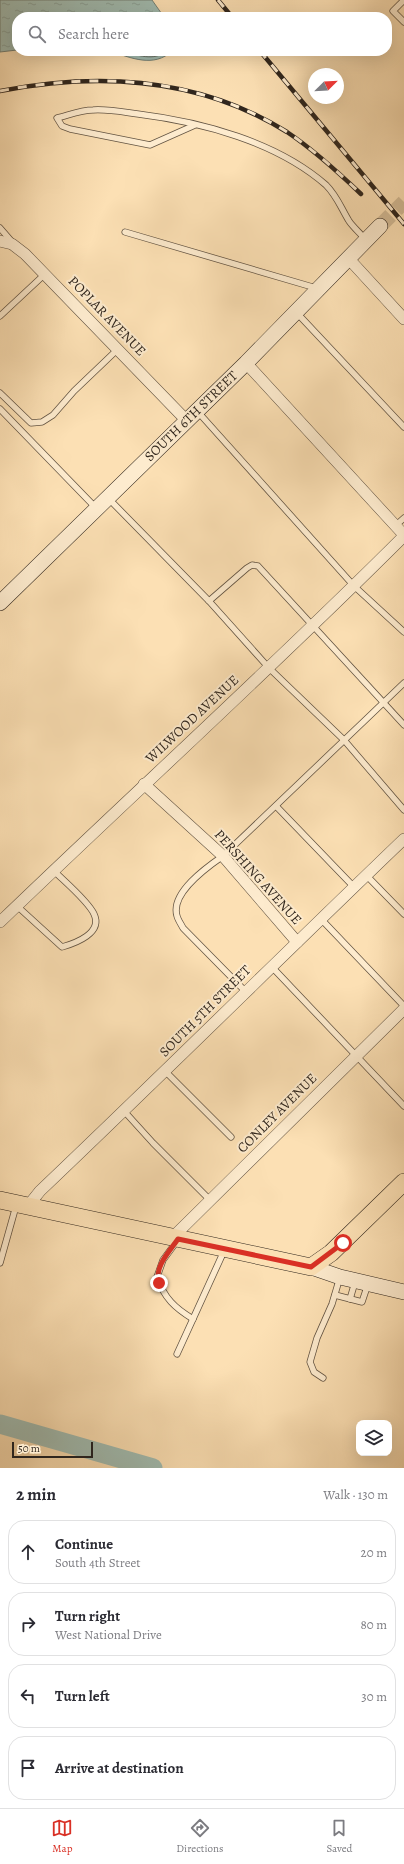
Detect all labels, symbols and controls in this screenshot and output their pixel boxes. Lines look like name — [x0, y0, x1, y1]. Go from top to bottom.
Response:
search box — [12, 12, 392, 56]
icon: search — [26, 23, 48, 45]
text: Search here — [58, 24, 129, 44]
north arrow — [308, 68, 344, 104]
street label: POPLAR AVENUE — [64, 272, 150, 360]
street label: SOUTH 6TH STREET — [140, 366, 242, 466]
street label: WILWOOD AVENUE — [140, 671, 243, 768]
street label: PERSHING AVENUE — [210, 825, 306, 929]
street label: SOUTH 5TH STREET — [155, 961, 255, 1061]
street label: CONLEY AVENUE — [233, 1069, 321, 1157]
route start — [334, 1234, 352, 1252]
route end — [150, 1274, 168, 1292]
map controls — [356, 1420, 392, 1456]
button: layers — [356, 1420, 392, 1456]
scale bar — [12, 1440, 93, 1459]
text: 50 m — [18, 1441, 40, 1456]
text: 2 min — [16, 1483, 56, 1506]
text: Walk · 130 m — [323, 1486, 388, 1503]
text: Continue — [55, 1534, 113, 1554]
icon: ahead — [17, 1541, 39, 1563]
text: 20 m — [361, 1544, 387, 1561]
text: South 4th Street — [55, 1554, 141, 1571]
text: Turn right — [55, 1606, 120, 1626]
icon: right — [17, 1613, 39, 1635]
text: 80 m — [360, 1616, 387, 1633]
text: West National Drive — [55, 1626, 162, 1643]
icon: left — [17, 1685, 39, 1707]
text: Turn left — [55, 1686, 110, 1706]
text: 30 m — [361, 1688, 387, 1705]
icon: arrive — [17, 1757, 39, 1779]
text: Arrive at destination — [55, 1758, 184, 1778]
tab: Map — [51, 1817, 73, 1856]
tab: Directions — [176, 1817, 224, 1856]
tab: Saved — [326, 1817, 353, 1856]

